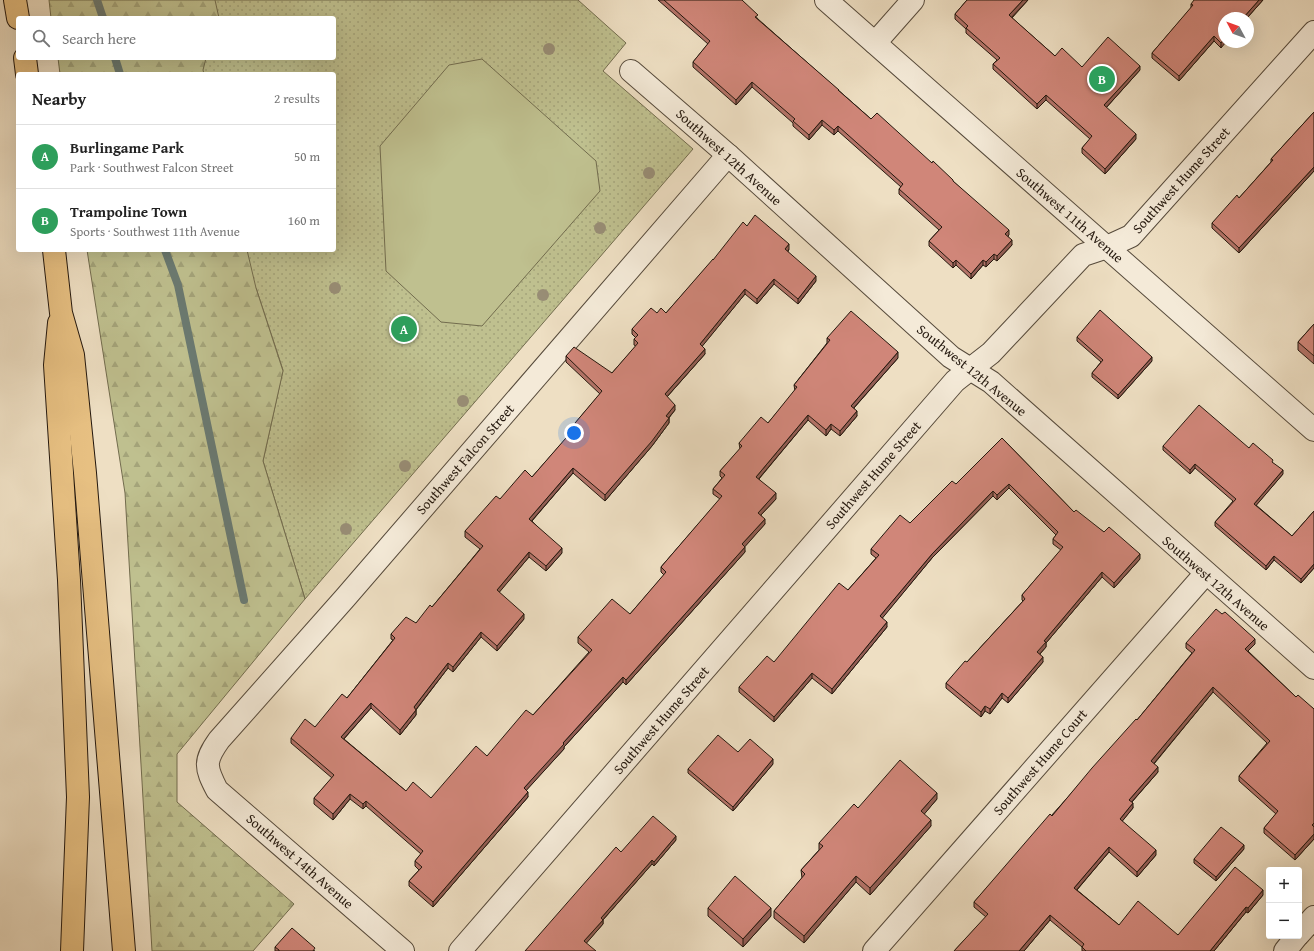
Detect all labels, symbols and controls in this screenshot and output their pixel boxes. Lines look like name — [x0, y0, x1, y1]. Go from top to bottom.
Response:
north arrow — [1218, 12, 1254, 48]
search box — [16, 16, 336, 60]
icon: search — [30, 27, 52, 49]
text: Search here — [62, 28, 136, 49]
pin: B — [1089, 64, 1115, 94]
text: Nearby — [32, 86, 86, 111]
text: 2 results — [274, 89, 320, 108]
street label: Southwest 12th Avenue — [672, 104, 787, 210]
street label: Southwest Hume Street — [1128, 122, 1234, 238]
text: Burlingame Park — [70, 137, 184, 158]
text: A — [41, 147, 49, 166]
text: 50 m — [294, 147, 320, 166]
text: Park · Southwest Falcon Street — [70, 158, 234, 177]
street label: Southwest 11th Avenue — [1012, 163, 1128, 268]
text: Trampoline Town — [70, 201, 187, 222]
text: B — [41, 211, 49, 230]
text: 160 m — [288, 211, 320, 230]
text: Sports · Southwest 11th Avenue — [70, 222, 240, 241]
pin: A — [391, 314, 417, 344]
street label: Southwest 12th Avenue — [913, 319, 1032, 421]
street label: Southwest Falcon Street — [411, 399, 519, 519]
street label: Southwest Hume Street — [820, 416, 926, 533]
your location — [564, 423, 584, 443]
street label: Southwest 12th Avenue — [1158, 531, 1274, 636]
street label: Southwest Hume Street — [608, 661, 714, 778]
street label: Southwest Hume Court — [988, 704, 1092, 820]
street label: Southwest 14th Avenue — [242, 809, 358, 914]
map controls — [1266, 867, 1302, 939]
button: + — [1266, 867, 1302, 903]
button: − — [1266, 903, 1302, 939]

